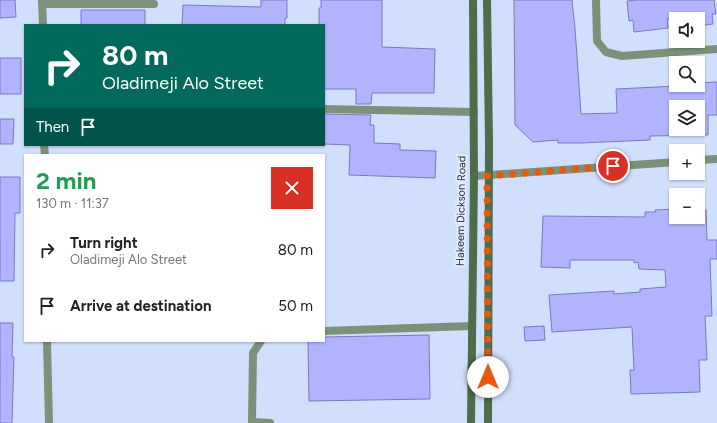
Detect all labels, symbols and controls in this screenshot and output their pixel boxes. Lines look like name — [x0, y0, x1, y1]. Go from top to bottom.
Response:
map controls — [669, 12, 705, 224]
button: sound — [669, 12, 705, 48]
text: 80 m — [102, 38, 168, 72]
icon: right — [36, 40, 88, 92]
button: search — [669, 56, 705, 92]
text: Oladimeji Alo Street — [102, 72, 264, 94]
button: layers — [669, 100, 705, 136]
icon: arrive — [77, 116, 99, 138]
text: Then — [36, 118, 69, 136]
button: + — [669, 144, 705, 180]
pin — [596, 149, 630, 183]
icon: arrive — [602, 155, 624, 177]
street label: Hakeem Dickson Road — [454, 156, 468, 266]
text: 2 min — [36, 166, 96, 195]
button: close — [271, 167, 313, 209]
button: − — [669, 188, 705, 224]
text: 130 m · 11:37 — [36, 196, 109, 211]
text: Turn right — [70, 234, 138, 252]
icon: right — [36, 239, 58, 261]
text: 80 m — [278, 241, 313, 259]
text: Oladimeji Alo Street — [70, 252, 187, 267]
icon: arrive — [36, 295, 58, 317]
text: Arrive at destination — [70, 297, 211, 315]
text: 50 m — [278, 297, 313, 315]
position arrow — [467, 356, 509, 398]

